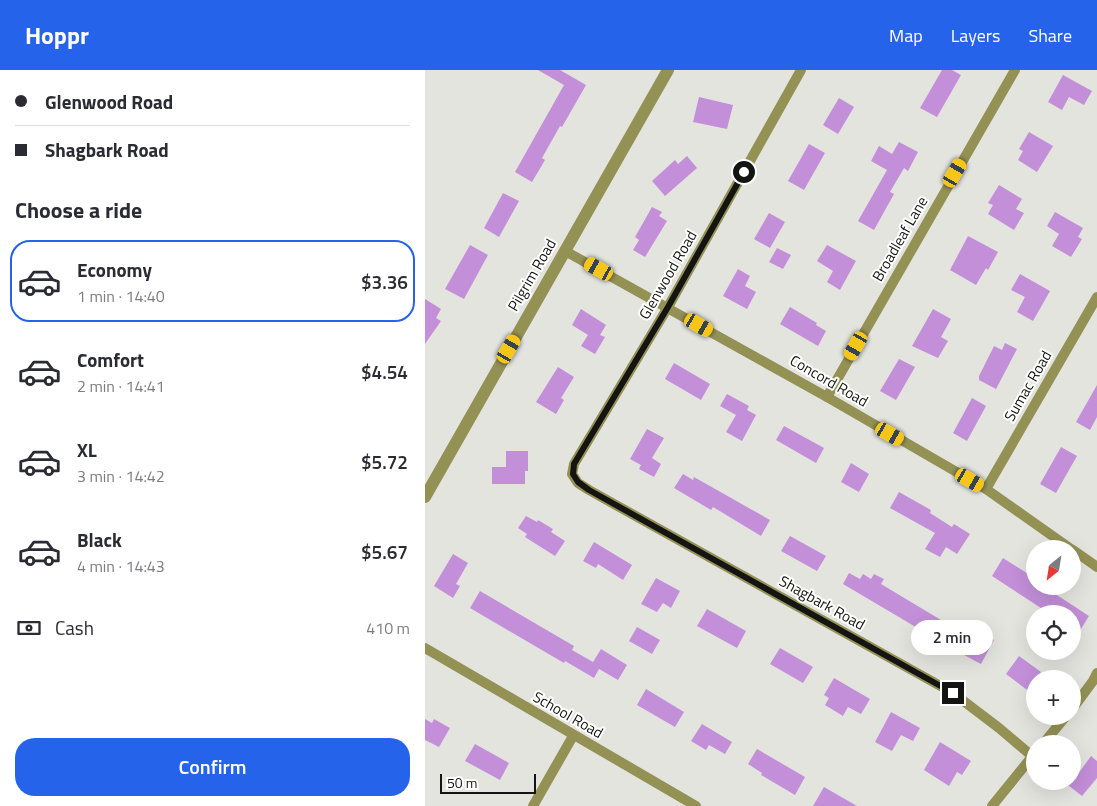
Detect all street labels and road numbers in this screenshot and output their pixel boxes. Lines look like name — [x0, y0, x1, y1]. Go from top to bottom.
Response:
street label: Broadleaf Lane — [866, 192, 933, 286]
street label: Glenwood Road — [633, 226, 702, 323]
street label: Pilgrim Road — [502, 234, 562, 315]
street label: Sumac Road — [998, 346, 1057, 425]
street label: Concord Road — [786, 349, 873, 412]
street label: Shagbark Road — [775, 569, 869, 636]
street label: School Road — [529, 685, 608, 744]

